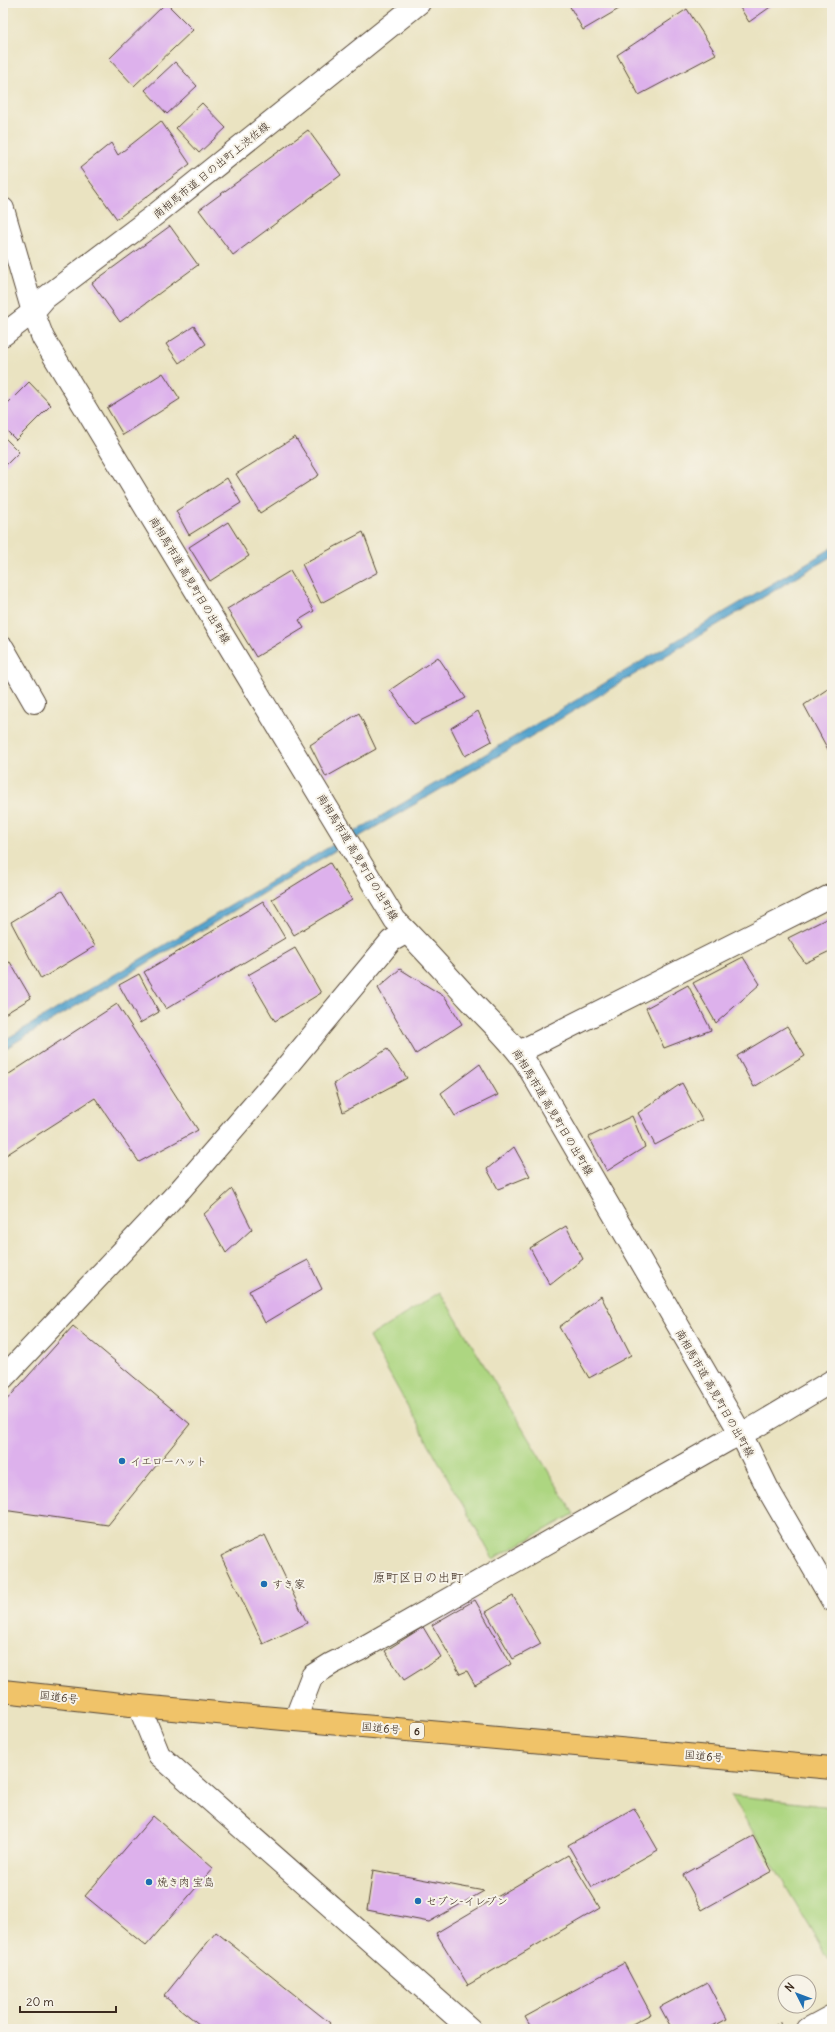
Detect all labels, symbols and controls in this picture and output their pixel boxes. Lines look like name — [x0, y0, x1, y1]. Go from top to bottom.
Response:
street label: 南相馬市道 日の出町上渋佐線 — [150, 119, 272, 221]
street label: 南相馬市道 高見町日の出町線 — [146, 514, 234, 646]
street label: 南相馬市道 高見町日の出町線 — [314, 791, 402, 923]
street label: 南相馬市道 高見町日の出町線 — [509, 1046, 597, 1178]
street label: 南相馬市道 高見町日の出町線 — [673, 1326, 757, 1460]
place label: イエローハット — [130, 1454, 207, 1468]
marker: イエローハット — [117, 1456, 127, 1466]
district label: 原町区日の出町 — [372, 1569, 464, 1586]
place label: すき家 — [272, 1577, 305, 1591]
marker: すき家 — [259, 1579, 269, 1589]
street label: 国道6号 — [39, 1688, 79, 1706]
street label: 国道6号 — [361, 1719, 401, 1737]
road number: 6 — [410, 1723, 424, 1739]
street label: 国道6号 — [684, 1747, 724, 1765]
place label: 焼き肉 宝島 — [157, 1875, 215, 1889]
marker: 焼き肉 宝島 — [144, 1877, 154, 1887]
place label: セブン-イレブン — [426, 1894, 508, 1908]
marker: セブン-イレブン — [413, 1896, 423, 1906]
north arrow — [777, 1974, 817, 2014]
text: N — [782, 1980, 797, 1995]
scale bar — [20, 1988, 116, 2014]
text: 20 m — [26, 1994, 54, 2009]

